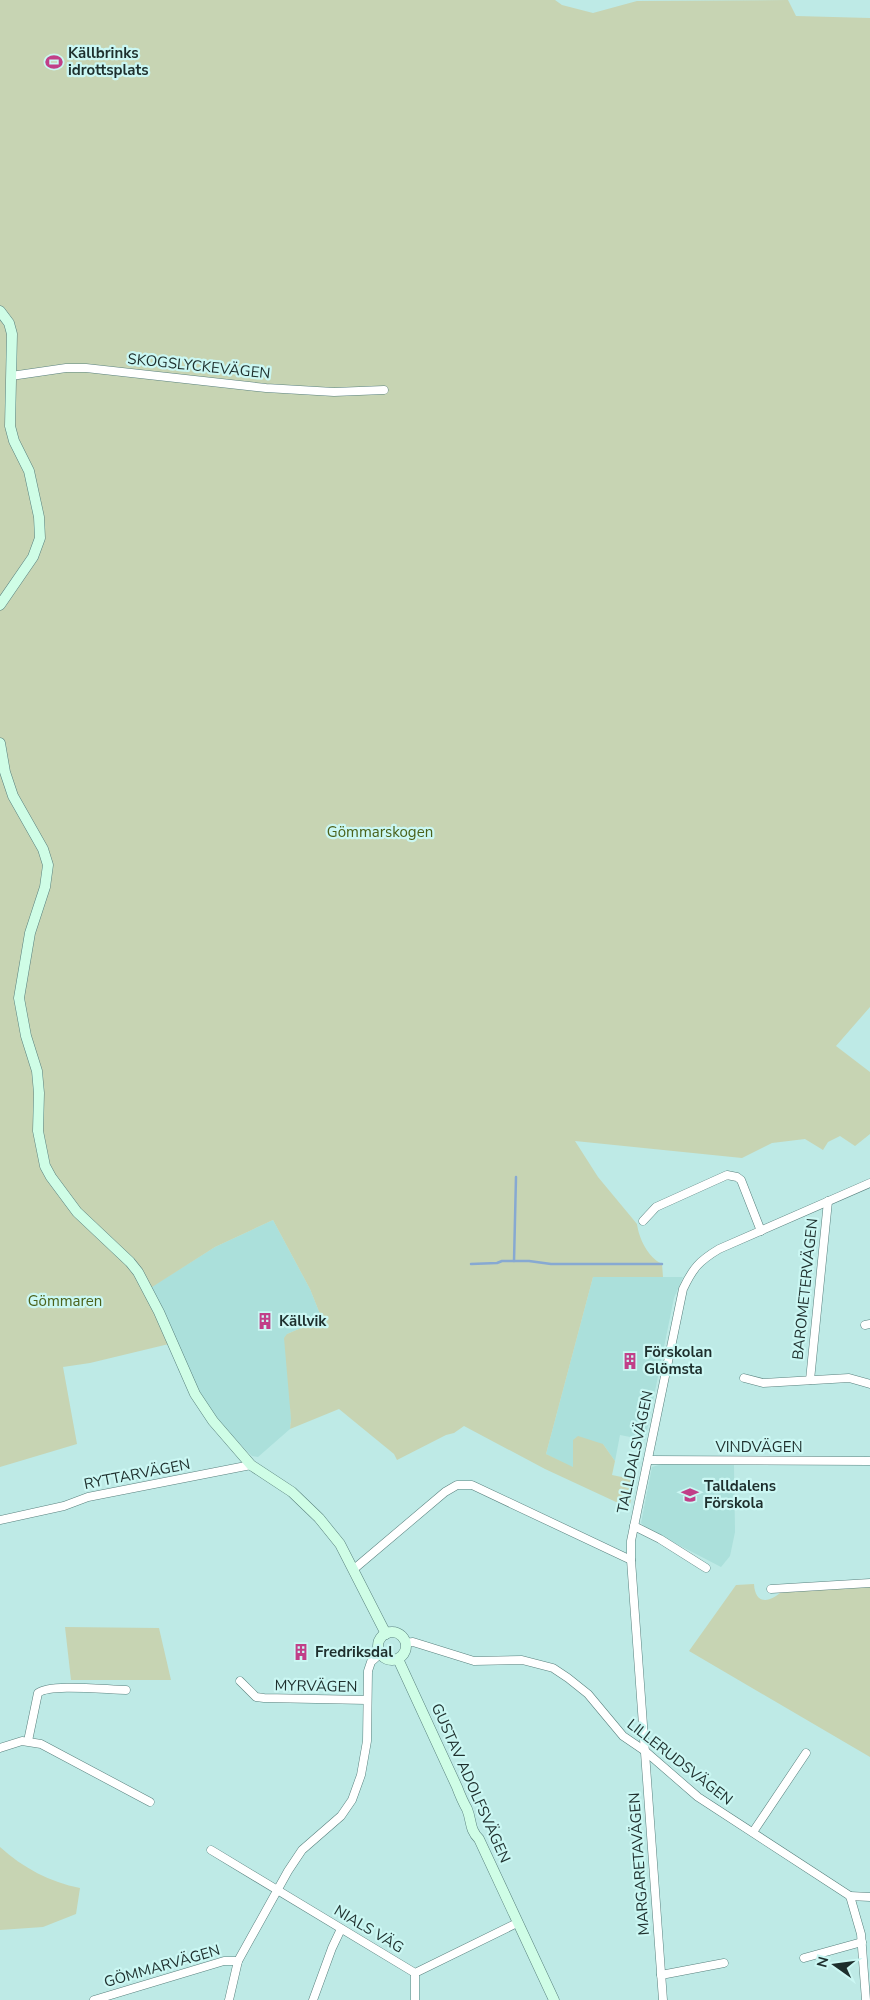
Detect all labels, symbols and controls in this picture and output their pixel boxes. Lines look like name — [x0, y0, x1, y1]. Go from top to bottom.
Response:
place label: Källbrinks idrottsplats — [68, 43, 149, 80]
sports icon: Källbrinks idrottsplats — [44, 52, 64, 72]
street label: SKOGSLYCKEVÄGEN — [127, 349, 271, 383]
park label: Gömmarskogen — [327, 822, 433, 842]
street label: BAROMETERVÄGEN — [788, 1217, 822, 1361]
park label: Gömmaren — [28, 1291, 102, 1311]
building icon: Källvik — [255, 1311, 275, 1331]
place label: Källvik — [279, 1311, 327, 1331]
place label: Förskolan Glömsta — [644, 1342, 712, 1379]
building icon: Förskolan Glömsta — [620, 1351, 640, 1371]
street label: TALLDALSVÄGEN — [612, 1389, 658, 1515]
street label: VINDVÄGEN — [714, 1437, 803, 1457]
street label: RYTTARVÄGEN — [82, 1454, 192, 1494]
place label: Talldalens Förskola — [704, 1476, 776, 1513]
school or university icon: Talldalens Förskola — [680, 1485, 700, 1505]
building icon: Fredriksdal — [291, 1642, 311, 1662]
place label: Fredriksdal — [315, 1642, 393, 1662]
street label: MYRVÄGEN — [274, 1675, 358, 1697]
street label: GUSTAV ADOLFSVÄGEN — [427, 1700, 515, 1866]
street label: LILLERUDSVÄGEN — [623, 1714, 737, 1810]
street label: MARGARETAVÄGEN — [624, 1792, 654, 1936]
street label: NIALS VÄG — [330, 1900, 408, 1958]
street label: GÖMMARVÄGEN — [102, 1940, 222, 1992]
north arrow — [810, 1940, 860, 1990]
text: N — [812, 1955, 833, 1969]

